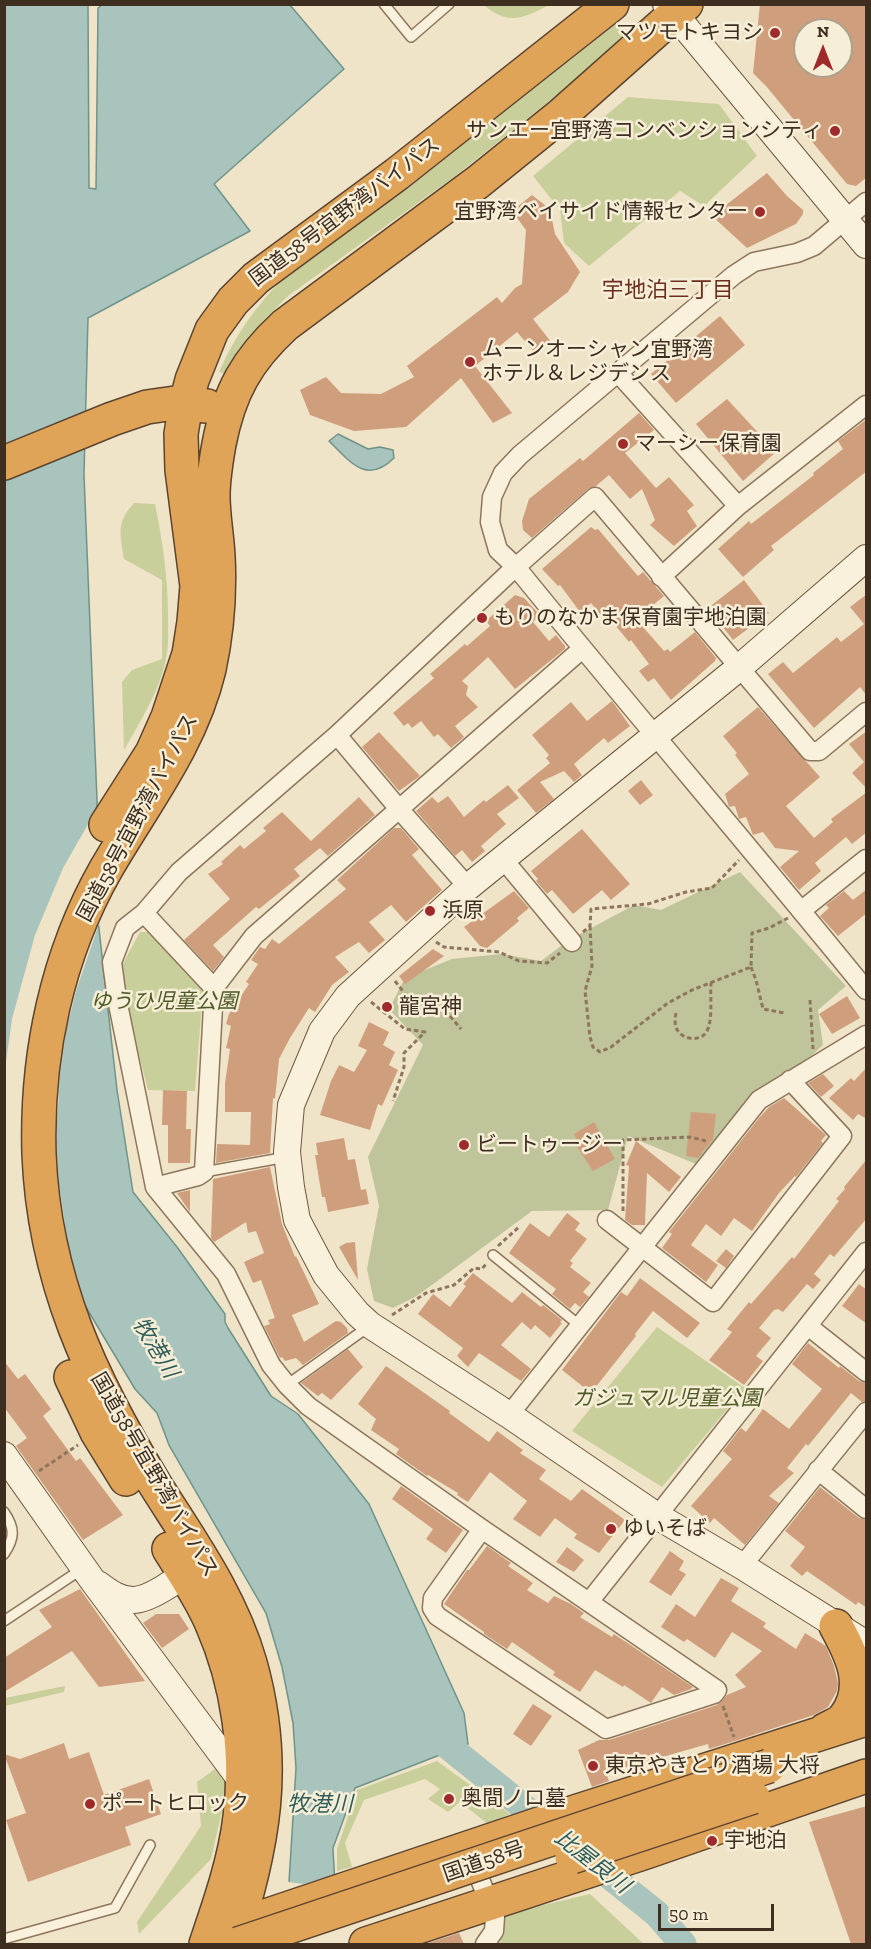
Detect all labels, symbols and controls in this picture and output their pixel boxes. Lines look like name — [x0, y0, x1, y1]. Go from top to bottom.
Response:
north arrow — [793, 18, 853, 78]
place label: マツモトキヨシ — [616, 20, 763, 46]
text: N — [817, 22, 829, 41]
marker: マツモトキヨシ — [768, 26, 782, 40]
place label: サンエー宜野湾コンベンションシティ — [466, 118, 823, 144]
marker: サンエー宜野湾コンベンションシティ — [828, 124, 842, 138]
street label: 国道58号宜野湾バイパス — [245, 132, 445, 292]
place label: 宜野湾ベイサイド情報センター — [454, 199, 748, 225]
marker: 宜野湾ベイサイド情報センター — [753, 205, 767, 219]
district label: 宇地泊三丁目 — [602, 278, 734, 304]
place label: ムーンオーシャン宜野湾 ホテル＆レジデンス — [482, 337, 713, 387]
marker: ムーンオーシャン宜野湾 ホテル＆レジデンス — [463, 355, 477, 369]
place label: マーシー保育園 — [635, 431, 782, 457]
marker: マーシー保育園 — [616, 437, 630, 451]
place label: もりのなかま保育園宇地泊園 — [494, 605, 767, 631]
marker: もりのなかま保育園宇地泊園 — [475, 611, 489, 625]
street label: 国道58号宜野湾バイパス — [72, 710, 204, 926]
place label: 浜原 — [442, 898, 484, 924]
marker: 浜原 — [423, 904, 437, 918]
park label: ゆうひ児童公園 — [91, 989, 237, 1015]
place label: 龍宮神 — [399, 994, 462, 1020]
marker: 龍宮神 — [380, 1000, 394, 1014]
place label: ビートゥージー — [476, 1132, 623, 1158]
marker: ビートゥージー — [457, 1138, 471, 1152]
water label: 牧港川 — [127, 1313, 183, 1383]
street label: 国道58号宜野湾バイパス — [85, 1368, 223, 1582]
park label: ガジュマル児童公園 — [573, 1386, 761, 1412]
place label: ゆいそば — [623, 1516, 707, 1542]
marker: ゆいそば — [604, 1522, 618, 1536]
place label: 東京やきとり酒場 大将 — [605, 1753, 820, 1779]
marker: 東京やきとり酒場 大将 — [586, 1759, 600, 1773]
place label: 奥間ノロ墓 — [461, 1786, 566, 1812]
place label: ポートヒロック — [102, 1791, 249, 1817]
water label: 牧港川 — [287, 1792, 353, 1818]
marker: 奥間ノロ墓 — [442, 1792, 456, 1806]
marker: ポートヒロック — [83, 1797, 97, 1811]
water label: 比屋良川 — [549, 1825, 635, 1899]
place label: 宇地泊 — [724, 1828, 787, 1854]
marker: 宇地泊 — [705, 1834, 719, 1848]
street label: 国道58号 — [440, 1836, 528, 1888]
scale bar — [661, 1892, 776, 1930]
text: 50 m — [669, 1903, 708, 1925]

